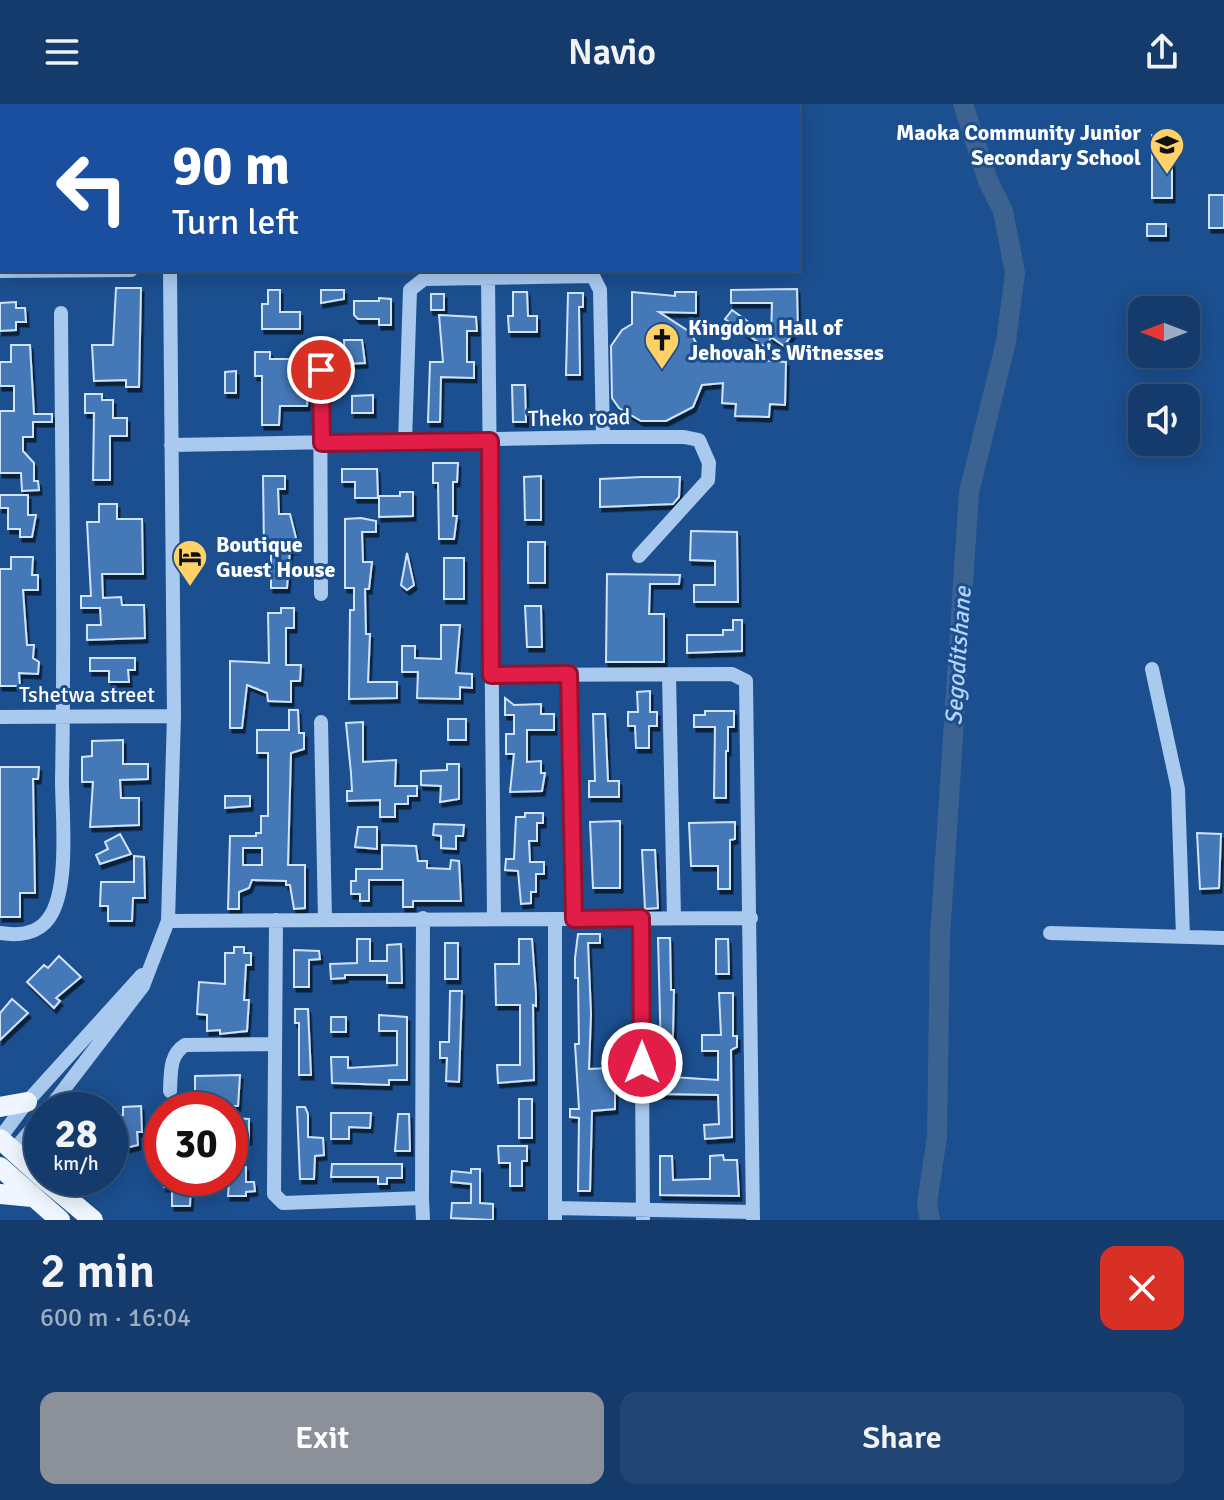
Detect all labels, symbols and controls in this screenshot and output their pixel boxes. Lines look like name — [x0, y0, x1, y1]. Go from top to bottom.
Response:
icon: menu — [40, 30, 84, 74]
text: Navio — [568, 30, 656, 75]
icon: share — [1140, 30, 1184, 74]
place label: Maoka Community Junior Secondary School — [896, 119, 1141, 171]
school or university icon: Maoka Community Junior Secondary School — [1148, 126, 1186, 176]
text: 90 m — [172, 131, 290, 200]
icon: left — [40, 136, 144, 240]
text: Turn left — [172, 200, 299, 245]
north arrow — [1128, 296, 1200, 368]
map controls — [1128, 296, 1200, 456]
place label: Kingdom Hall of Jehovah's Witnesses — [688, 314, 884, 366]
church icon: Kingdom Hall of Jehovah's Witnesses — [643, 321, 681, 371]
pin — [287, 336, 355, 404]
icon: arrive — [299, 348, 343, 392]
button: sound — [1128, 384, 1200, 456]
street label: Theko road — [528, 403, 631, 432]
place label: Boutique Guest House — [216, 531, 336, 583]
hotel icon: Boutique Guest House — [171, 538, 209, 588]
water label: Segoditshane — [938, 585, 978, 726]
street label: Tshetwa street — [19, 681, 155, 708]
position arrow — [600, 1021, 684, 1105]
speed limit sign: 30 — [144, 1092, 248, 1196]
text: 28 — [54, 1109, 98, 1159]
text: km/h — [53, 1151, 99, 1176]
text: 2 min — [40, 1242, 155, 1301]
button: close — [1100, 1246, 1184, 1330]
text: 600 m · 16:04 — [40, 1302, 191, 1334]
button: Exit — [40, 1392, 604, 1484]
button: Share — [620, 1392, 1184, 1484]

